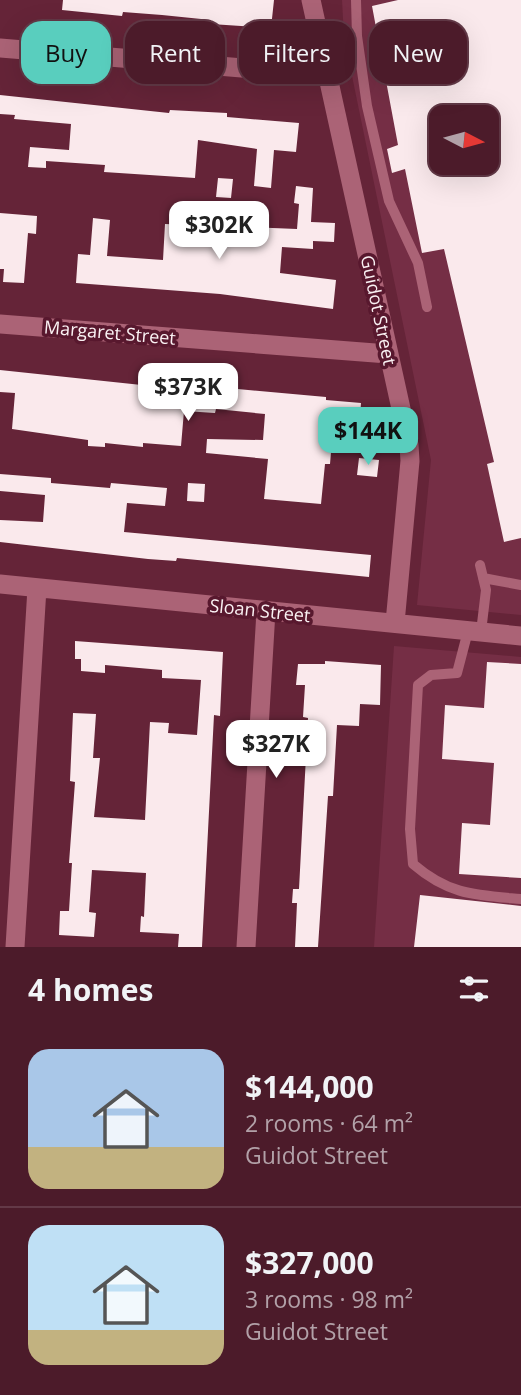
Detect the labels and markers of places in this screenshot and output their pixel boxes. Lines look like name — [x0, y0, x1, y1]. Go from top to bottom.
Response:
pin: $302K — [170, 202, 268, 261]
pin: $373K — [139, 364, 237, 423]
pin: $144K — [319, 407, 417, 467]
pin: $327K — [227, 720, 325, 780]

